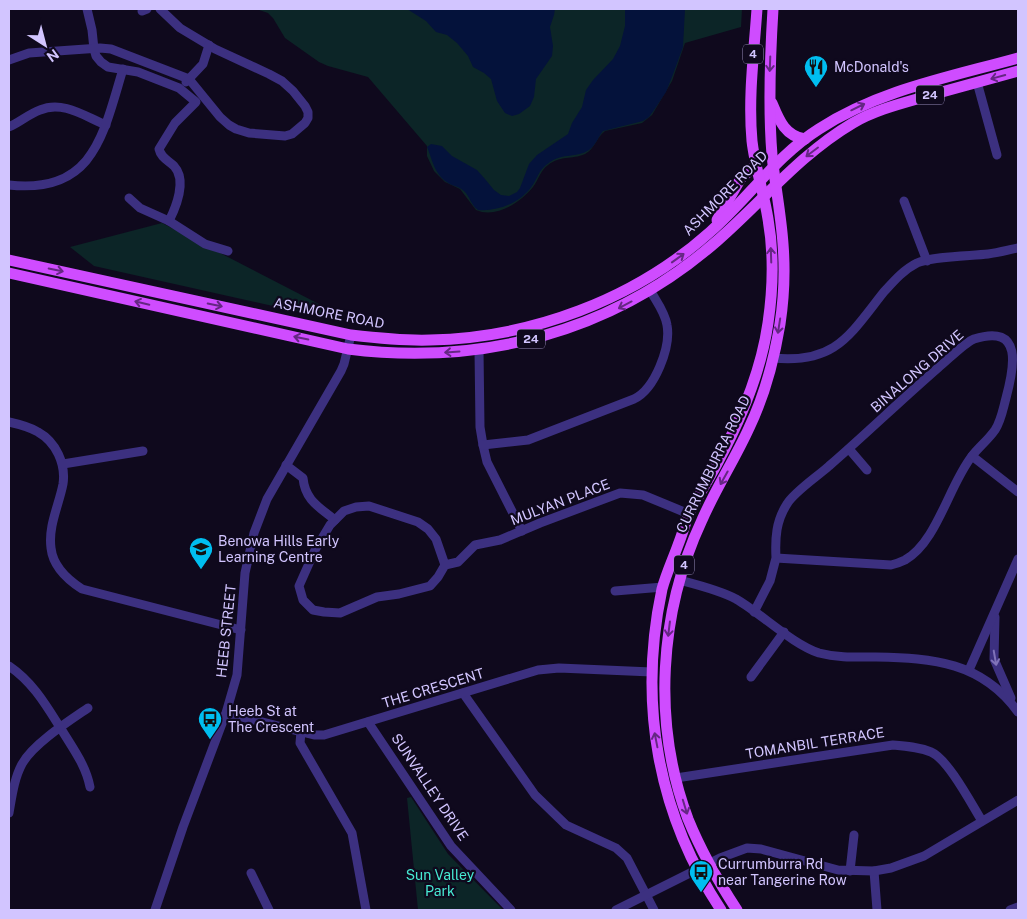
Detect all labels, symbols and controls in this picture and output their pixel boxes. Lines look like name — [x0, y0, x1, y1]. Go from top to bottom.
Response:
north arrow — [20, 20, 70, 70]
road number: 4 — [743, 44, 763, 64]
text: N — [44, 46, 62, 65]
restaurant icon: McDonald's — [803, 54, 829, 88]
one-way arrow — [766, 56, 775, 72]
place label: McDonald's — [834, 59, 909, 75]
one-way arrow — [990, 72, 1006, 82]
road number: 24 — [916, 86, 944, 104]
one-way arrow — [850, 102, 865, 111]
one-way arrow — [806, 146, 819, 157]
street label: ASHMORE ROAD — [679, 147, 771, 239]
one-way arrow — [767, 247, 776, 263]
one-way arrow — [671, 253, 685, 263]
one-way arrow — [48, 266, 64, 275]
street label: ASHMORE ROAD — [272, 294, 386, 332]
one-way arrow — [135, 298, 151, 307]
one-way arrow — [618, 300, 632, 310]
one-way arrow — [207, 301, 223, 310]
one-way arrow — [774, 318, 784, 334]
street label: BINALONG DRIVE — [867, 326, 967, 416]
road number: 24 — [517, 329, 545, 348]
one-way arrow — [293, 333, 309, 342]
one-way arrow — [444, 347, 460, 357]
street label: CURRUMBURRA ROAD — [673, 393, 753, 535]
one-way arrow — [718, 470, 728, 484]
street label: MULYAN PLACE — [508, 476, 612, 528]
place label: Benowa Hills Early Learning Centre — [218, 533, 340, 565]
school or university icon: Benowa Hills Early Learning Centre — [188, 536, 214, 570]
road number: 4 — [674, 556, 694, 574]
street label: HEEB STREET — [213, 583, 239, 679]
one-way arrow — [664, 621, 674, 637]
one-way arrow — [991, 649, 1001, 665]
street label: THE CRESCENT — [380, 665, 486, 711]
place label: Heeb St at The Crescent — [228, 703, 314, 735]
bus stop icon: Heeb St at The Crescent — [197, 706, 223, 740]
street label: TOMANBIL TERRACE — [745, 724, 885, 762]
street label: SUNVALLEY DRIVE — [388, 730, 472, 844]
one-way arrow — [650, 733, 660, 749]
one-way arrow — [680, 799, 690, 815]
place label: Currumburra Rd near Tangerine Row — [718, 856, 847, 888]
bus stop icon: Currumburra Rd near Tangerine Row — [688, 859, 714, 893]
park label: Sun Valley Park — [406, 867, 475, 899]

